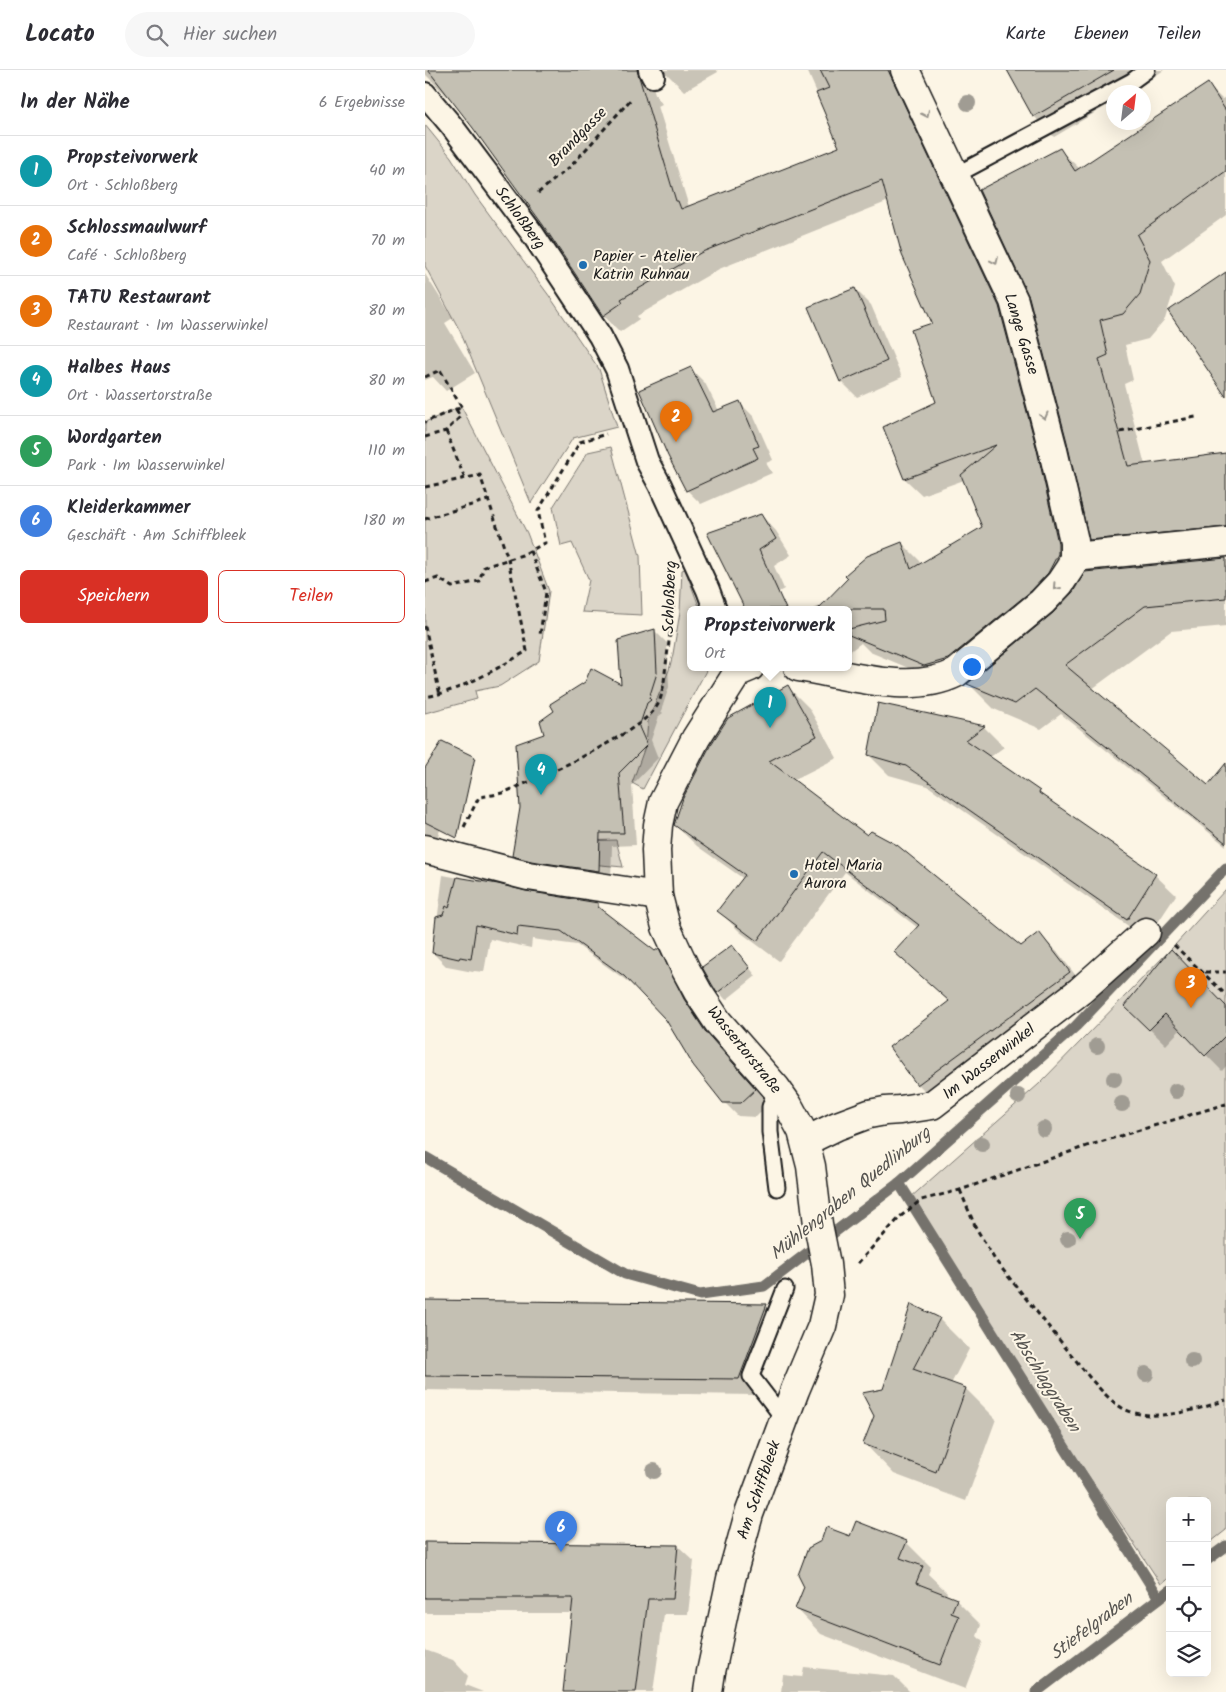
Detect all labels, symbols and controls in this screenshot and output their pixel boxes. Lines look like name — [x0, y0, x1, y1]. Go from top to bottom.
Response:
search box — [125, 12, 475, 57]
text: Locato — [25, 15, 95, 54]
text: Hier suchen — [183, 20, 277, 50]
text: Karte — [1005, 20, 1046, 49]
text: Ebenen — [1074, 20, 1129, 49]
text: Teilen — [1157, 20, 1201, 49]
icon: search — [143, 21, 171, 49]
north arrow — [1106, 85, 1151, 130]
text: In der Nähe — [20, 86, 130, 119]
text: 6 Ergebnisse — [319, 90, 405, 115]
street label: Brandgasse — [543, 101, 613, 173]
one-way arrow — [919, 109, 930, 118]
text: Propsteivorwerk — [67, 143, 197, 173]
text: 1 — [34, 158, 38, 183]
text: 40 m — [369, 158, 405, 183]
text: Ort · Schloßberg — [67, 173, 178, 198]
street label: Schloßberg — [488, 181, 552, 255]
text: Schlossmaulwurf — [67, 213, 206, 243]
text: 2 — [31, 228, 41, 253]
text: 70 m — [370, 228, 405, 253]
text: Café · Schloßberg — [67, 243, 187, 268]
place label: Papier - Atelier Katrin Ruhnau — [593, 244, 698, 287]
one-way arrow — [988, 256, 998, 265]
marker: Papier - Atelier Katrin Ruhnau — [577, 259, 589, 271]
text: TATU Restaurant — [67, 283, 211, 313]
street label: Lange Gasse — [997, 290, 1045, 378]
text: 3 — [32, 298, 40, 323]
text: 80 m — [368, 298, 405, 323]
text: Restaurant · Im Wasserwinkel — [67, 313, 268, 338]
text: Halbes Haus — [67, 353, 171, 383]
text: 4 — [32, 368, 40, 393]
text: 80 m — [368, 368, 405, 393]
text: Ort · Wassertorstraße — [67, 383, 212, 408]
pin: 2 — [660, 401, 692, 442]
one-way arrow — [1038, 411, 1049, 420]
text: Wordgarten — [67, 423, 162, 453]
text: 5 — [32, 438, 40, 463]
text: 110 m — [368, 438, 405, 463]
text: Park · Im Wasserwinkel — [67, 453, 225, 478]
text: Kleiderkammer — [67, 493, 190, 523]
text: 6 — [32, 508, 40, 533]
text: 180 m — [363, 508, 405, 533]
text: Geschäft · Am Schiffbleek — [67, 523, 246, 548]
street label: Schloßberg — [656, 560, 684, 634]
button: Speichern — [20, 570, 208, 623]
button: Teilen — [218, 570, 405, 623]
one-way arrow — [1053, 581, 1062, 590]
popup — [687, 606, 852, 671]
text: Propsteivorwerk — [704, 611, 835, 641]
text: Ort — [704, 641, 726, 666]
your location — [959, 654, 985, 680]
pin: 1 — [754, 687, 786, 728]
pin: 4 — [525, 754, 557, 795]
place label: Hotel Maria Aurora — [804, 853, 882, 896]
marker: Hotel Maria Aurora — [788, 868, 800, 880]
pin: 3 — [1175, 967, 1207, 1008]
street label: Wassertorstraße — [701, 1000, 787, 1100]
street label: Im Wasserwinkel — [937, 1018, 1041, 1106]
water label: Mühlengraben Quedlinburg — [764, 1119, 939, 1268]
pin: 5 — [1064, 1198, 1096, 1239]
water label: Abschlaggraben — [1001, 1324, 1088, 1440]
street label: Am Schiffbleek — [730, 1437, 788, 1543]
map controls — [1166, 1497, 1211, 1677]
button: + — [1166, 1497, 1211, 1542]
pin: 6 — [545, 1511, 577, 1552]
button: − — [1166, 1542, 1211, 1587]
water label: Stiefelgraben — [1044, 1585, 1141, 1668]
button: locate — [1166, 1587, 1211, 1632]
button: layers — [1166, 1632, 1211, 1677]

